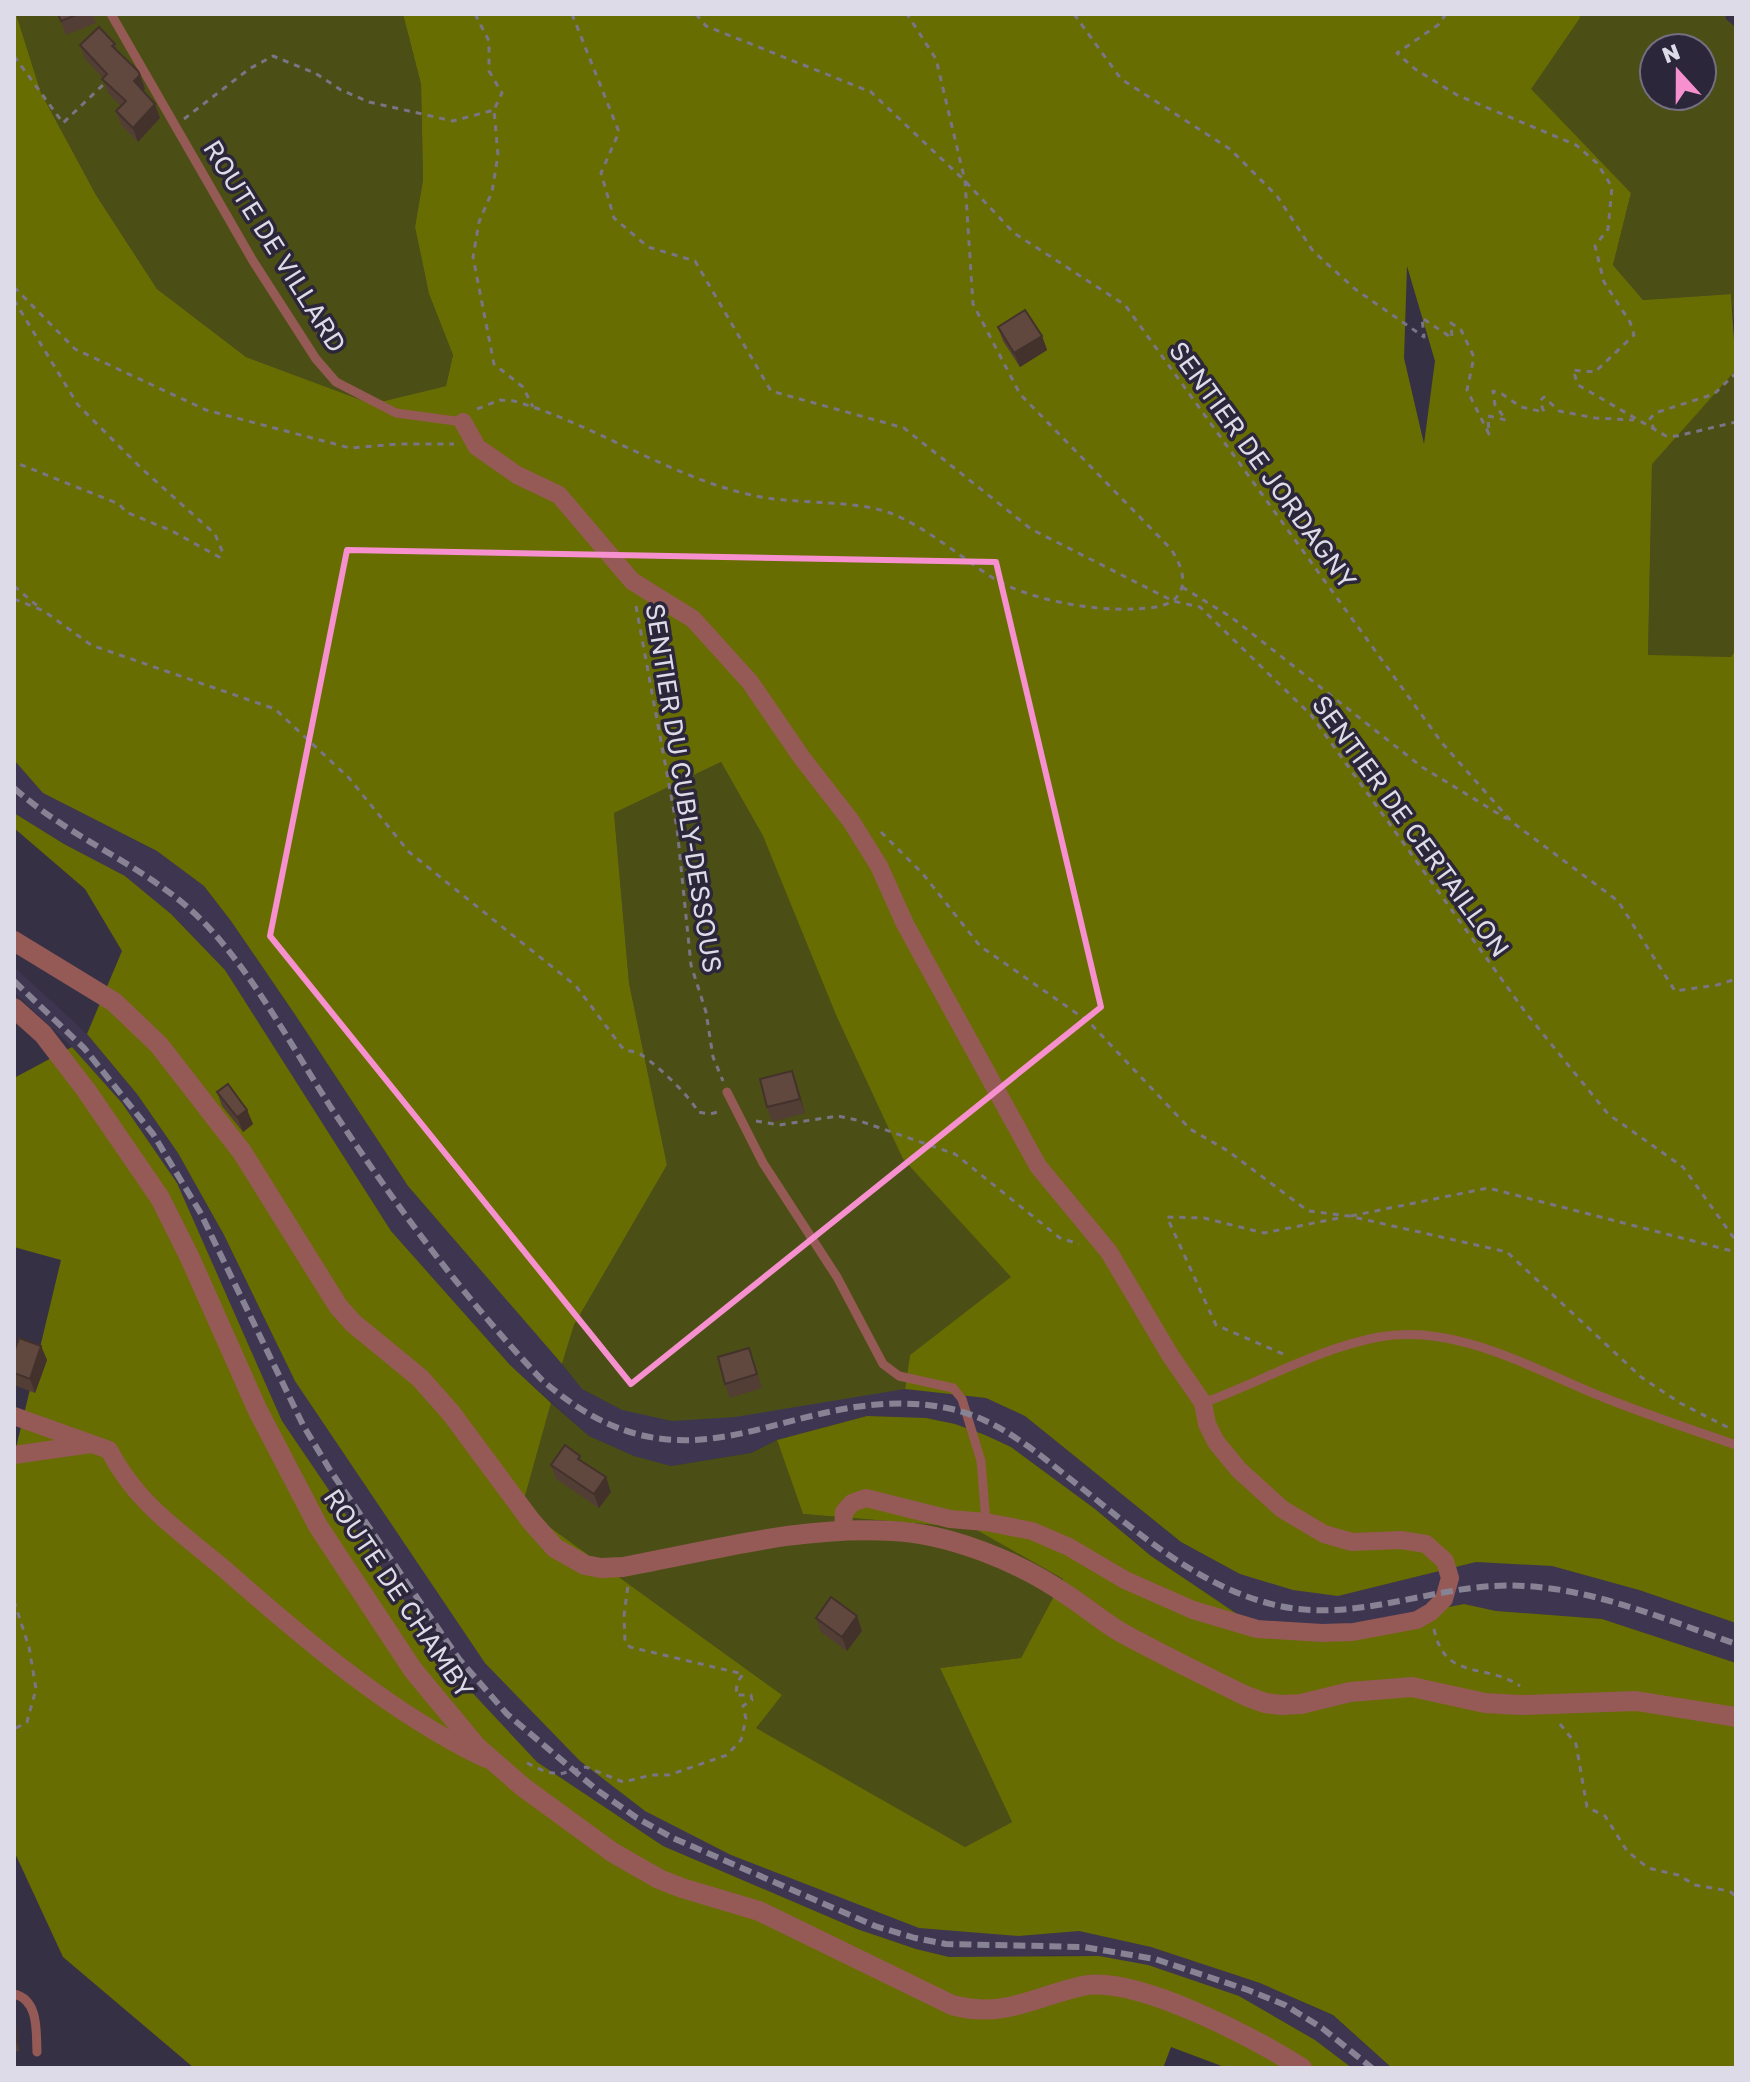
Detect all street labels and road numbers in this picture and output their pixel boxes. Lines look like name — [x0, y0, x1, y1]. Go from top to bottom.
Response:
street label: ROUTE DE VILLARD — [197, 134, 353, 358]
street label: SENTIER DE JORDAGNY — [1163, 335, 1363, 595]
street label: SENTIER DU CUBLY-DESSOUS — [639, 601, 729, 975]
street label: SENTIER DE CERTAILLON — [1306, 689, 1516, 963]
street label: ROUTE DE CHAMBY — [318, 1483, 481, 1704]

